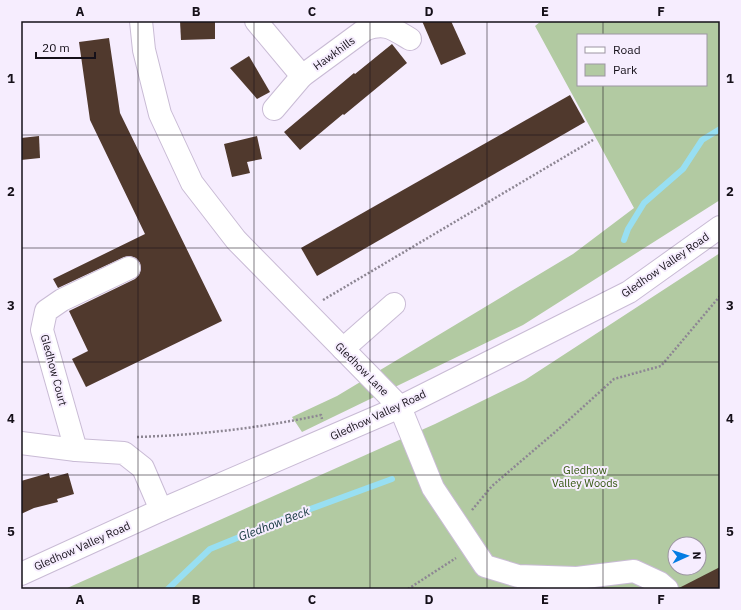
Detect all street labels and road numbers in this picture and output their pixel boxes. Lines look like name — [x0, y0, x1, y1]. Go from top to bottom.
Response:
street label: Hawkhills — [310, 33, 358, 73]
street label: Gledhow Valley Road — [618, 229, 712, 301]
street label: Gledhow Court — [38, 333, 70, 408]
street label: Gledhow Lane — [332, 339, 392, 399]
street label: Gledhow Valley Road — [328, 387, 428, 443]
street label: Gledhow Valley Road — [32, 518, 132, 574]

